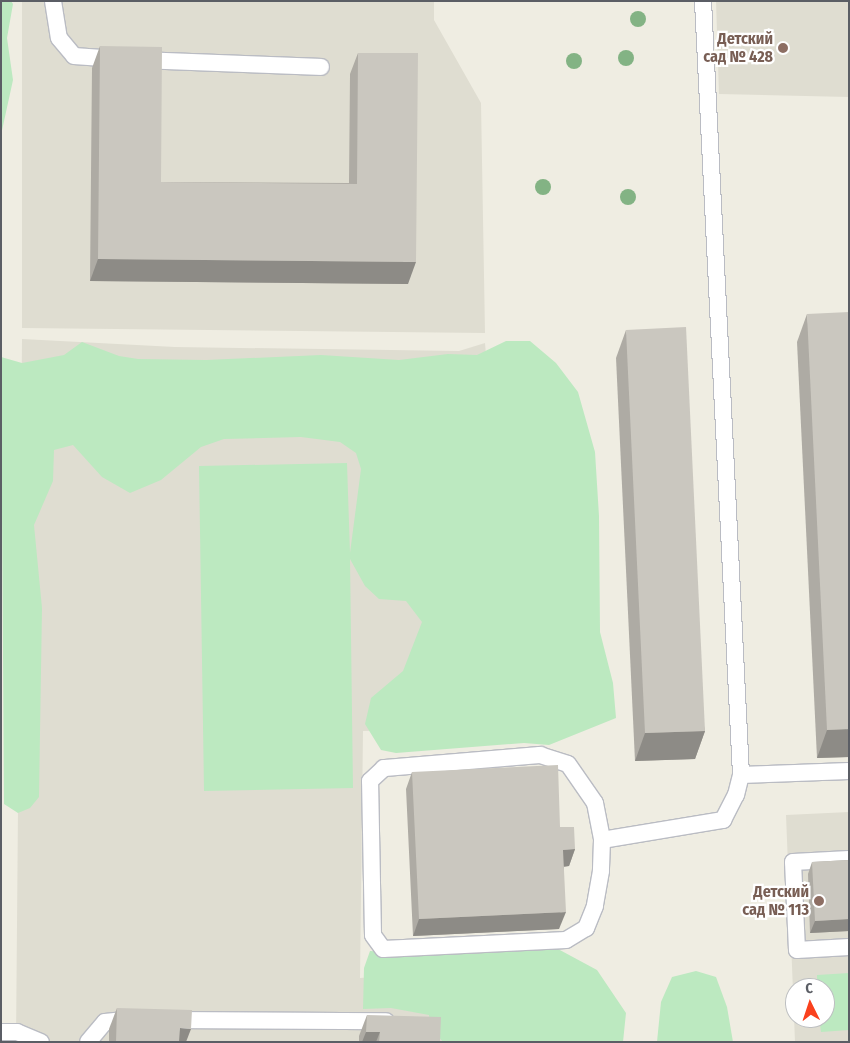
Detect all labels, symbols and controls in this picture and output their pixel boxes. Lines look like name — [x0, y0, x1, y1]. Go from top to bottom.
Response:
place label: Детский сад № 428 — [703, 29, 773, 67]
marker: Детский сад № 428 — [777, 42, 789, 54]
place label: Детский сад № 113 — [742, 882, 809, 920]
marker: Детский сад № 113 — [813, 895, 825, 907]
north arrow — [785, 978, 835, 1028]
text: С — [805, 980, 813, 997]

